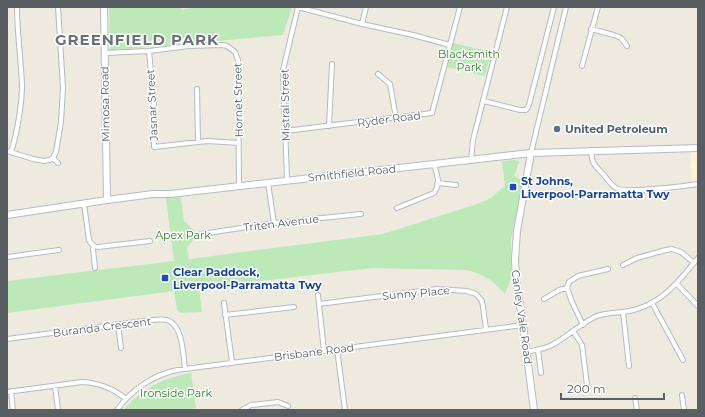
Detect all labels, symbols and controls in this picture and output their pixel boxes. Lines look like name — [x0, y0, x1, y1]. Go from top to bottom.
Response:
district label: GREENFIELD PARK — [55, 30, 219, 49]
park label: Blacksmith Park — [438, 47, 500, 74]
street label: Hornet Street — [230, 62, 246, 138]
street label: Mimosa Road — [97, 66, 113, 142]
street label: Jasnar Street — [143, 68, 161, 142]
street label: Mistral Street — [277, 68, 293, 142]
street label: Ryder Road — [356, 108, 422, 130]
place label: United Petroleum — [565, 122, 668, 136]
marker: United Petroleum — [552, 124, 562, 134]
street label: Smithfield Road — [307, 161, 397, 185]
place label: St Johns, Liverpool-Parramatta Twy — [521, 174, 670, 201]
marker: St Johns, Liverpool-Parramatta Twy — [508, 182, 518, 192]
street label: Triten Avenue — [242, 211, 320, 235]
park label: Apex Park — [155, 228, 211, 242]
place label: Clear Paddock, Liverpool-Parramatta Twy — [173, 265, 322, 292]
street label: Canley Vale Road — [508, 269, 536, 365]
marker: Clear Paddock, Liverpool-Parramatta Twy — [160, 273, 170, 283]
street label: Sunny Place — [382, 283, 451, 303]
street label: Buranda Crescent — [52, 314, 153, 340]
street label: Brisbane Road — [273, 340, 355, 364]
scale bar — [561, 375, 664, 401]
text: 200 m — [567, 381, 606, 396]
park label: Ironside Park — [140, 386, 213, 400]

